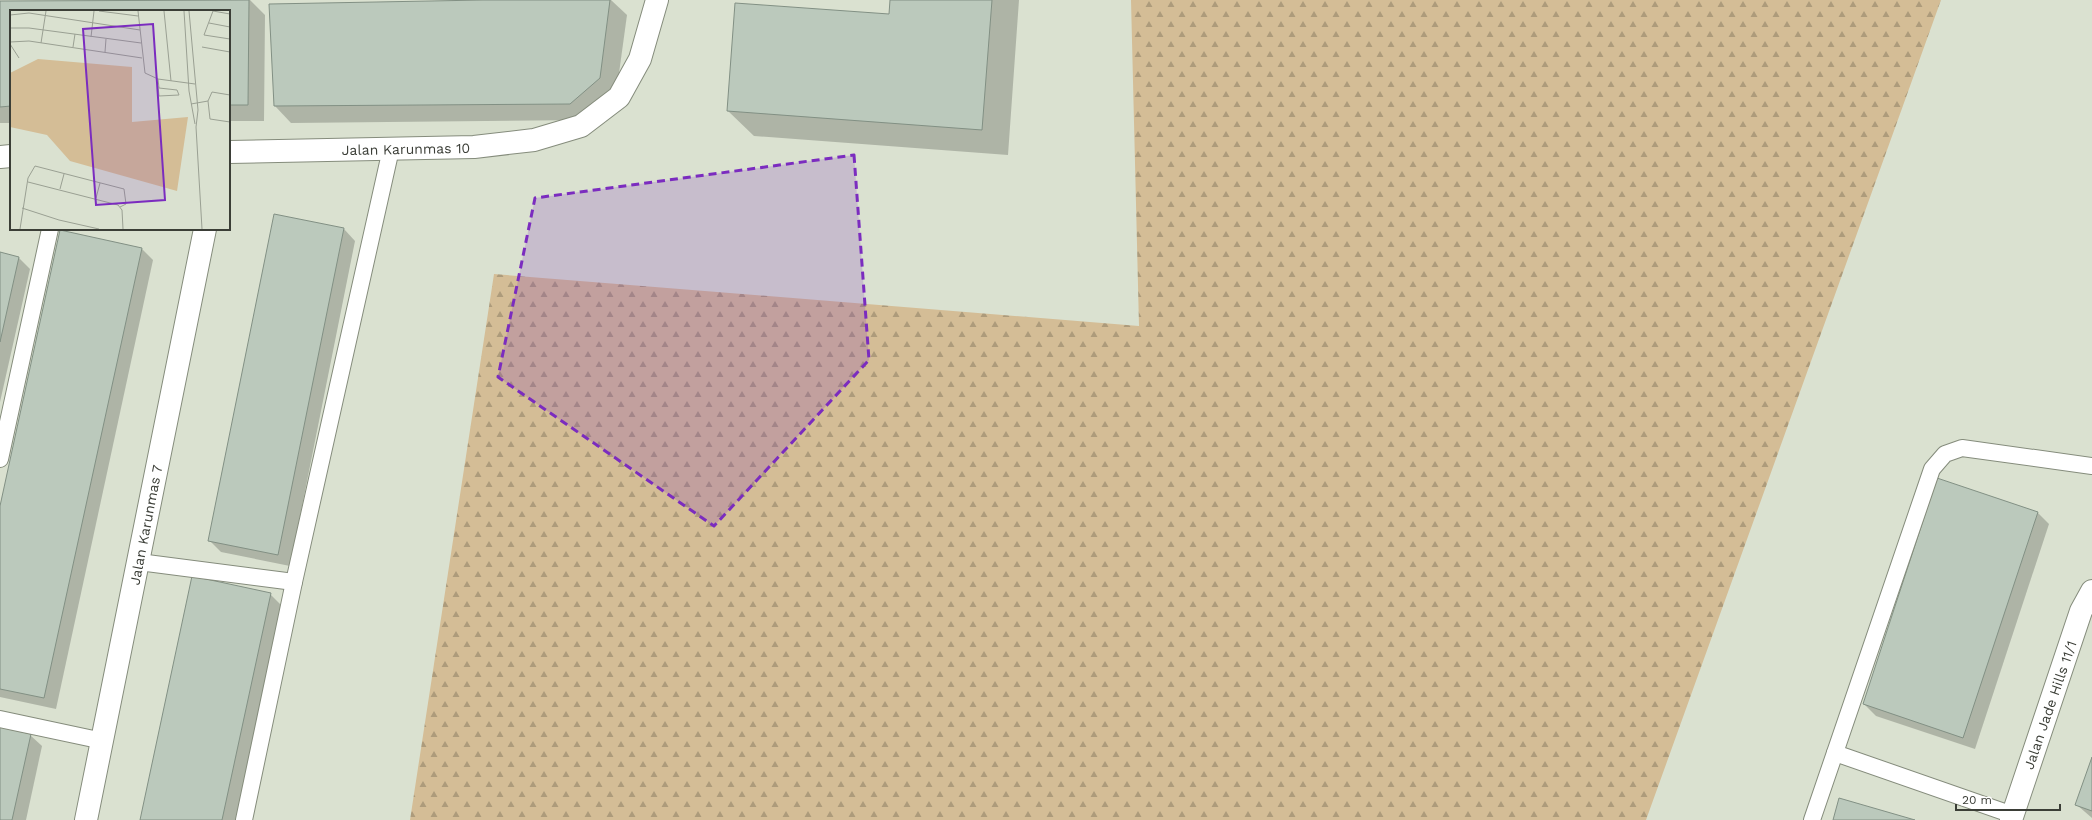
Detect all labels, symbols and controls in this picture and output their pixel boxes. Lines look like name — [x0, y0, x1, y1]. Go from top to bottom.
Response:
inset map — [10, 10, 230, 230]
street label: Jalan Karunmas 10 — [342, 140, 470, 158]
street label: Jalan Karunmas 7 — [127, 464, 166, 586]
street label: Jalan Jade Hills 11/1 — [2020, 639, 2080, 771]
scale bar — [1956, 786, 2060, 812]
text: 20 m — [1962, 793, 1992, 807]

